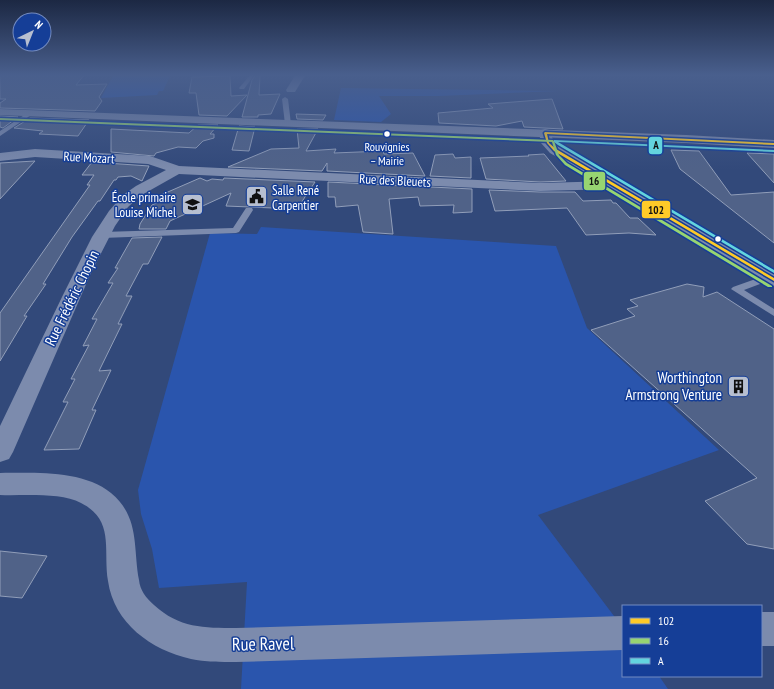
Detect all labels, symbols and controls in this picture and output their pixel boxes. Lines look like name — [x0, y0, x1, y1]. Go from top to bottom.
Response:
north arrow — [12, 12, 52, 52]
text: N — [32, 18, 46, 32]
marker: Rouvignies – Mairie — [382, 129, 392, 139]
line badge: A — [648, 136, 663, 155]
text: A — [652, 138, 659, 152]
place label: Rouvignies – Mairie — [364, 139, 410, 168]
street label: Rue Mozart — [63, 148, 115, 167]
street label: Rue des Bleuets — [359, 170, 431, 191]
line badge: 16 — [583, 171, 606, 191]
text: 16 — [589, 174, 599, 188]
place label: Salle René Carpentier — [272, 182, 319, 214]
public building icon: Salle René Carpentier — [243, 184, 269, 210]
place label: École primaire Louise Michel — [112, 189, 176, 221]
school or university icon: École primaire Louise Michel — [179, 191, 205, 217]
line badge: 102 — [641, 200, 671, 219]
text: 102 — [648, 203, 664, 217]
unlabelled marker — [713, 234, 723, 244]
street label: Rue Frédéric Chopin — [40, 247, 103, 349]
place label: Worthington Armstrong Venture — [625, 368, 722, 404]
building icon: Worthington Armstrong Venture — [725, 374, 751, 400]
legend — [622, 605, 762, 677]
text: 102 — [658, 613, 674, 628]
street label: Rue Ravel — [232, 631, 295, 656]
text: 16 — [658, 633, 669, 648]
text: A — [658, 653, 664, 668]

